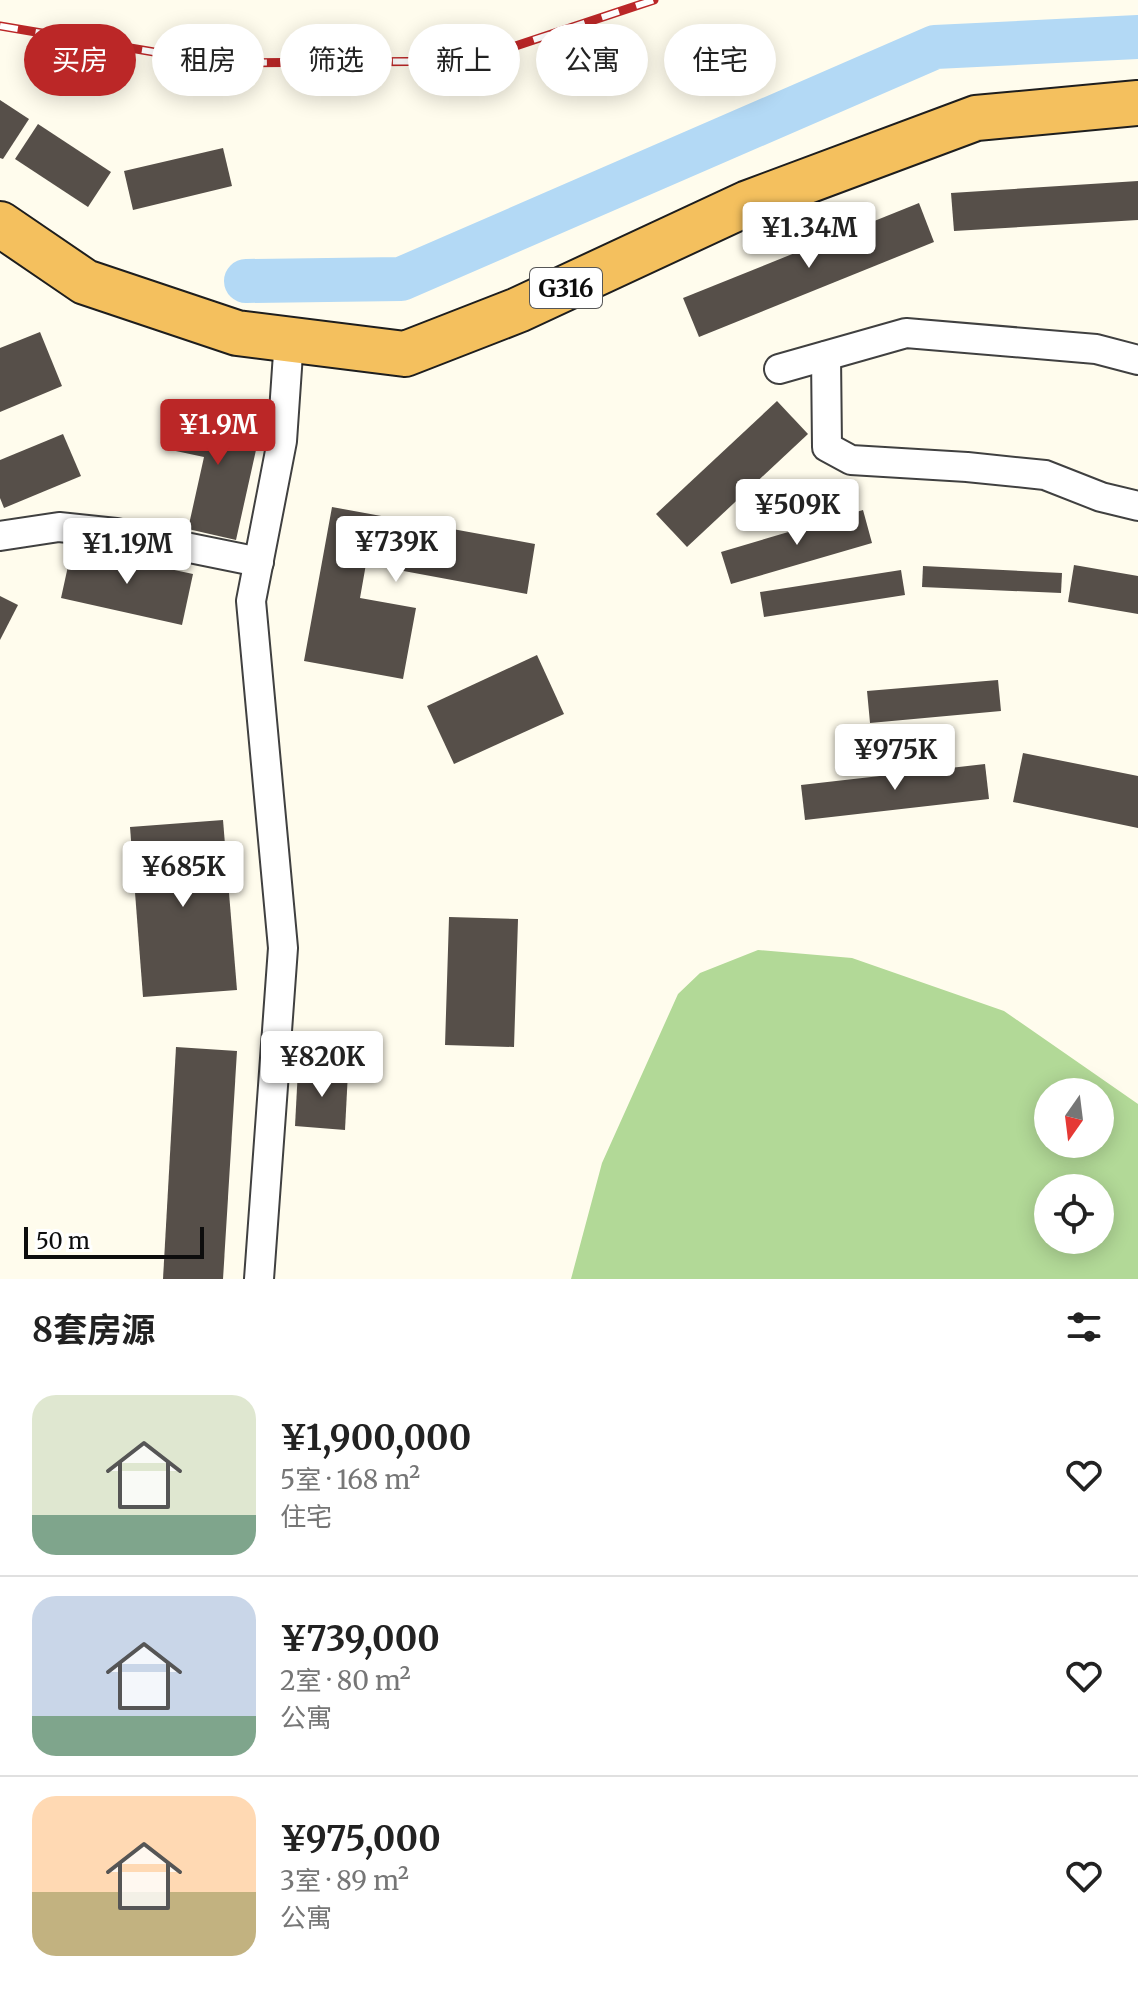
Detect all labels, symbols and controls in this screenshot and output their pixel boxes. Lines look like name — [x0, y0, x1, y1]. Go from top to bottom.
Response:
chip: 买房 — [24, 24, 136, 96]
chip: 租房 — [152, 24, 264, 96]
chip: 筛选 — [280, 24, 392, 96]
chip: 新上 — [408, 24, 520, 96]
chip: 公寓 — [536, 24, 648, 96]
chip: 住宅 — [664, 24, 776, 96]
pin: ¥1.34M — [744, 202, 874, 270]
text: ¥1.34M — [761, 211, 857, 244]
road number: G316 — [530, 268, 602, 308]
pin: ¥1.9M — [162, 399, 274, 467]
text: ¥1.9M — [178, 408, 258, 441]
pin: ¥509K — [741, 479, 853, 547]
text: ¥509K — [754, 488, 840, 521]
pin: ¥739K — [340, 516, 452, 584]
pin: ¥1.19M — [62, 518, 192, 586]
text: ¥739K — [354, 525, 438, 558]
text: ¥1.19M — [81, 527, 173, 560]
pin: ¥975K — [839, 724, 951, 792]
text: ¥975K — [853, 733, 937, 766]
pin: ¥685K — [127, 841, 239, 909]
text: ¥685K — [141, 850, 225, 883]
pin: ¥820K — [266, 1031, 378, 1099]
text: ¥820K — [279, 1040, 365, 1073]
north arrow — [1034, 1078, 1114, 1158]
map controls — [1034, 1078, 1114, 1254]
button: locate — [1034, 1174, 1114, 1254]
scale bar — [24, 1223, 204, 1259]
text: 50 m — [36, 1227, 90, 1255]
icon: filters — [1062, 1305, 1106, 1349]
text: 8套房源 — [32, 1309, 155, 1351]
text: ¥1,900,000 — [280, 1417, 471, 1459]
icon: home — [96, 1427, 192, 1523]
icon: heart — [1062, 1453, 1106, 1497]
text: 5室 · 168 m² — [280, 1463, 420, 1496]
text: 住宅 — [280, 1500, 332, 1533]
text: ¥739,000 — [280, 1618, 440, 1660]
icon: home — [96, 1628, 192, 1724]
icon: heart — [1062, 1654, 1106, 1698]
text: 2室 · 80 m² — [280, 1664, 411, 1697]
text: 公寓 — [280, 1701, 332, 1734]
text: ¥975,000 — [280, 1818, 441, 1860]
icon: home — [96, 1828, 192, 1924]
icon: heart — [1062, 1854, 1106, 1898]
text: 3室 · 89 m² — [280, 1864, 409, 1897]
text: 公寓 — [280, 1901, 332, 1934]

